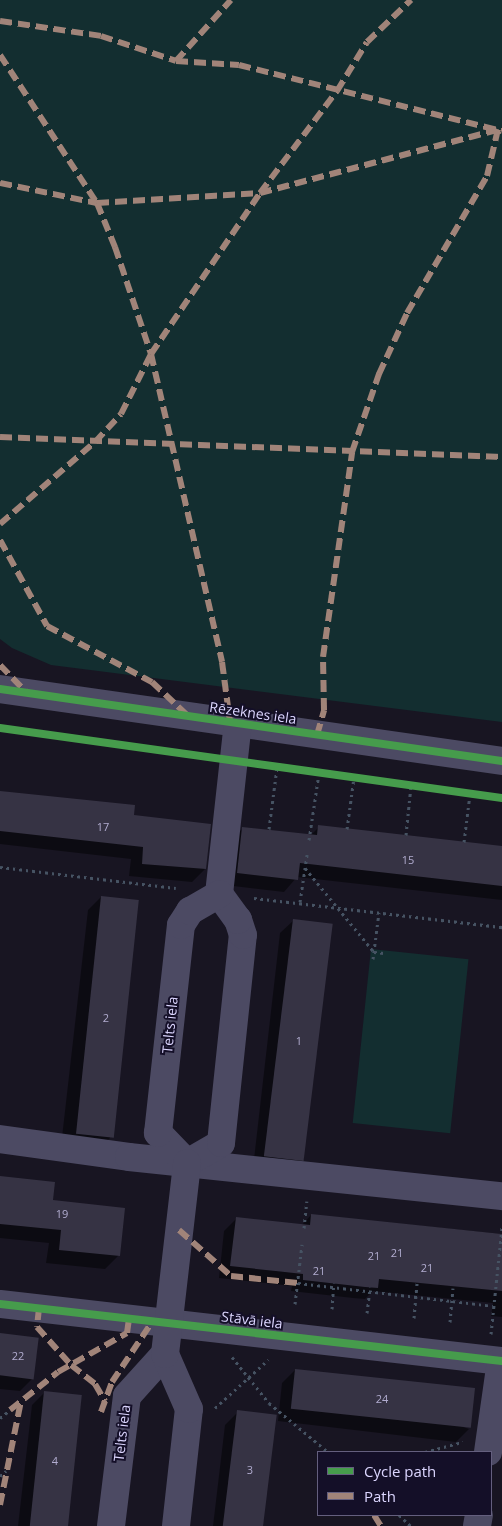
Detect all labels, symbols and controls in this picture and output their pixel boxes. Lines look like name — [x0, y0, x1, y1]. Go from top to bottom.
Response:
street label: Rēzeknes iela — [208, 699, 298, 727]
house number: 17 — [97, 820, 109, 834]
house number: 15 — [402, 853, 414, 867]
street label: Telts iela — [159, 996, 181, 1054]
house number: 2 — [103, 1011, 109, 1025]
house number: 1 — [296, 1034, 302, 1048]
house number: 19 — [56, 1207, 68, 1221]
house number: 21 — [391, 1246, 403, 1260]
house number: 21 — [368, 1249, 380, 1263]
house number: 21 — [421, 1261, 433, 1275]
house number: 21 — [313, 1264, 325, 1278]
street label: Stāvā iela — [220, 1308, 284, 1332]
house number: 22 — [12, 1349, 24, 1363]
house number: 24 — [376, 1392, 388, 1406]
street label: Telts iela — [110, 1404, 134, 1462]
legend — [317, 1451, 492, 1516]
house number: 4 — [52, 1454, 58, 1468]
text: Cycle path — [364, 1461, 436, 1481]
house number: 3 — [247, 1463, 253, 1477]
text: Path — [364, 1486, 396, 1506]

